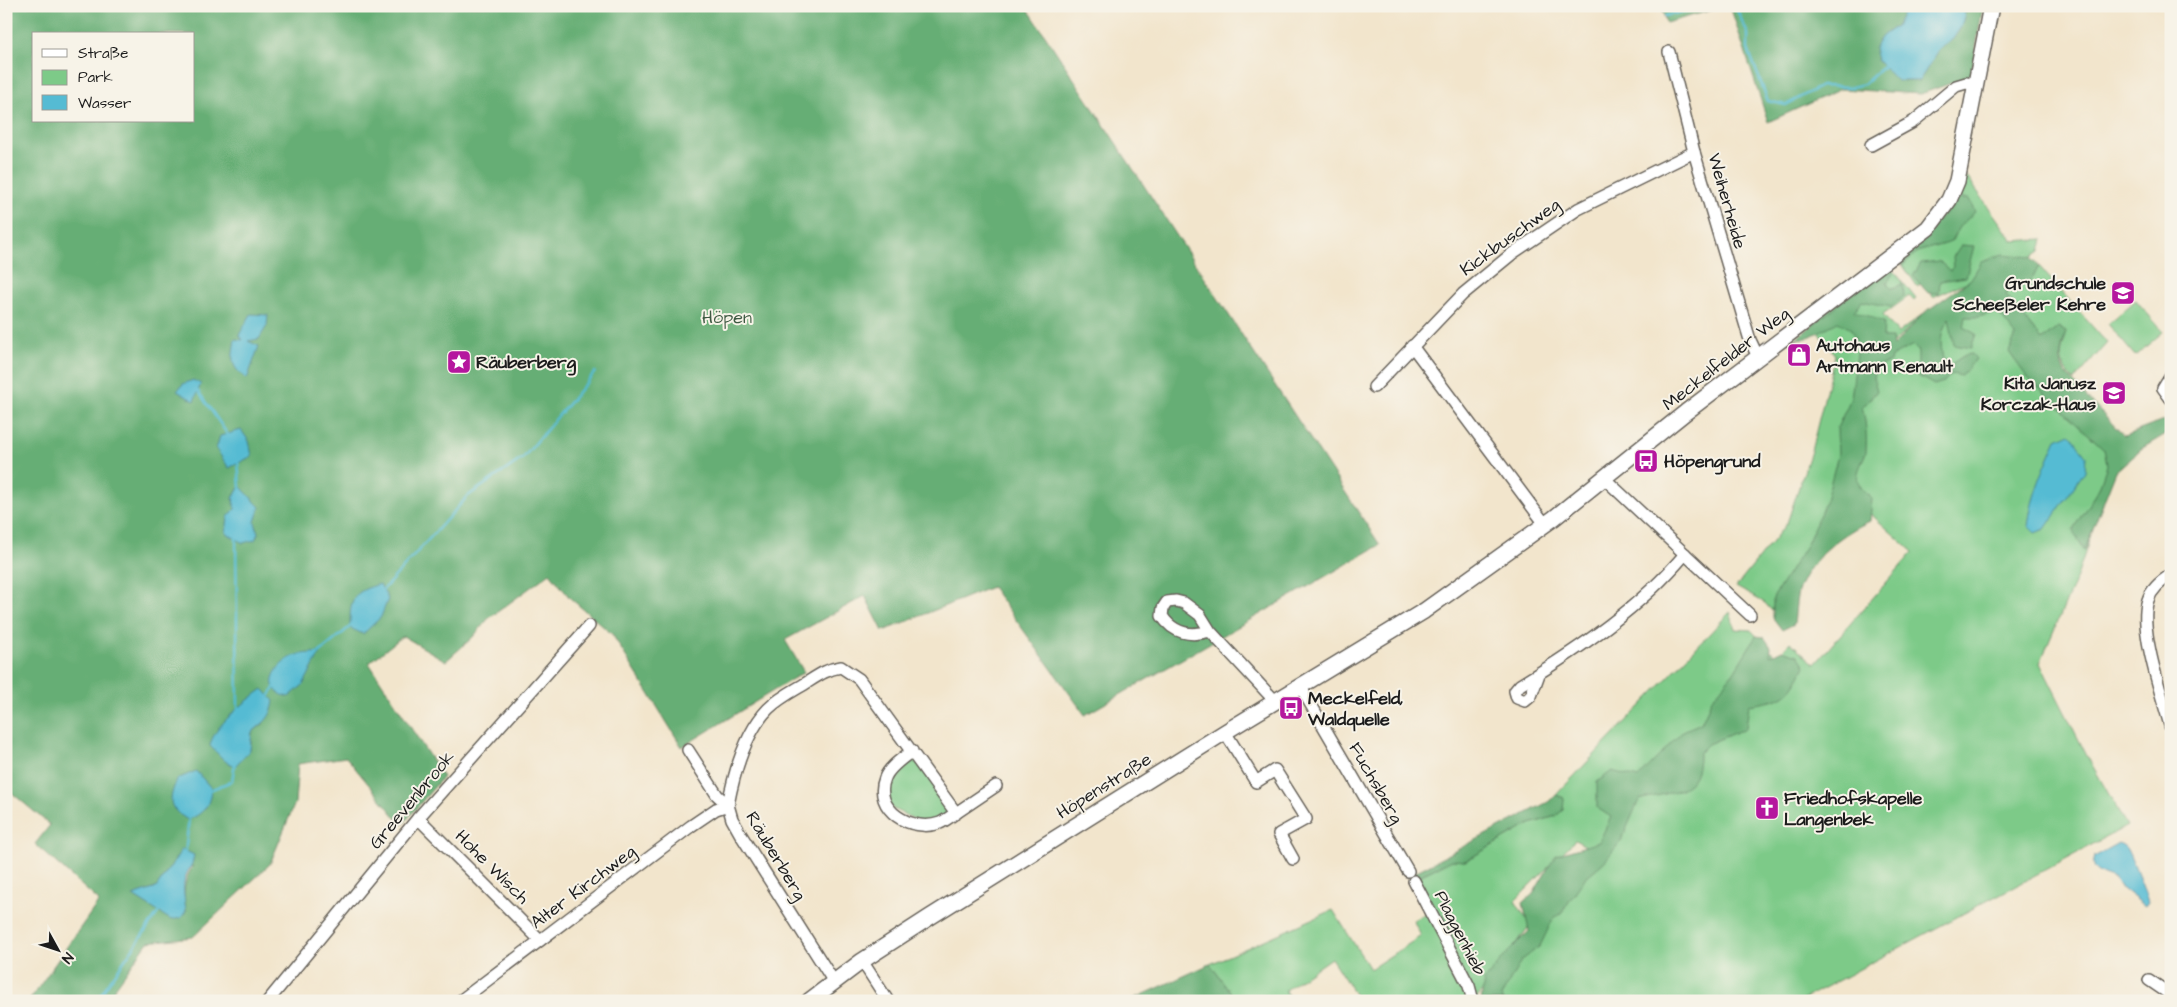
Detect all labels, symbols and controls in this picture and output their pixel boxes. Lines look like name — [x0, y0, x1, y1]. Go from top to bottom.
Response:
legend — [32, 32, 195, 122]
text: Straße — [78, 43, 128, 64]
text: Park — [78, 67, 113, 88]
text: Wasser — [78, 93, 131, 114]
street label: Weiherheide — [1701, 150, 1753, 252]
street label: Kickbuschweg — [1455, 192, 1566, 283]
place label: Grundschule Scheeßeler Kehre — [1952, 271, 2106, 317]
school or university icon: Grundschule Scheeßeler Kehre — [2110, 280, 2136, 306]
street label: Meckelfelder Weg — [1657, 301, 1795, 417]
park label: Höpen — [702, 305, 752, 330]
place label: Autohaus Artmann Renault — [1816, 333, 1954, 379]
shop icon: Autohaus Artmann Renault — [1786, 342, 1812, 368]
place icon: Räuberberg — [446, 349, 472, 375]
place label: Räuberberg — [476, 350, 577, 376]
place label: Kita Janusz Korczak-Haus — [1981, 371, 2097, 417]
school or university icon: Kita Janusz Korczak-Haus — [2101, 380, 2127, 406]
bus stop icon: Höpengrund — [1633, 448, 1659, 474]
place label: Höpengrund — [1664, 449, 1761, 475]
place label: Meckelfeld, Waldquelle — [1307, 686, 1403, 732]
bus stop icon: Meckelfeld, Waldquelle — [1278, 695, 1304, 721]
street label: Fuchsberg — [1342, 738, 1409, 829]
street label: Greevenbrook — [363, 746, 461, 854]
street label: Höpenstraße — [1052, 747, 1157, 825]
place label: Friedhofskapelle Langenbek — [1784, 786, 1922, 833]
church icon: Friedhofskapelle Langenbek — [1754, 795, 1780, 821]
street label: Räuberberg — [739, 807, 812, 906]
street label: Hohe Wisch — [449, 824, 535, 910]
street label: Alter Kirchweg — [525, 839, 641, 936]
street label: Plaggenhieb — [1427, 886, 1492, 980]
north arrow — [32, 924, 82, 974]
text: N — [57, 948, 78, 968]

